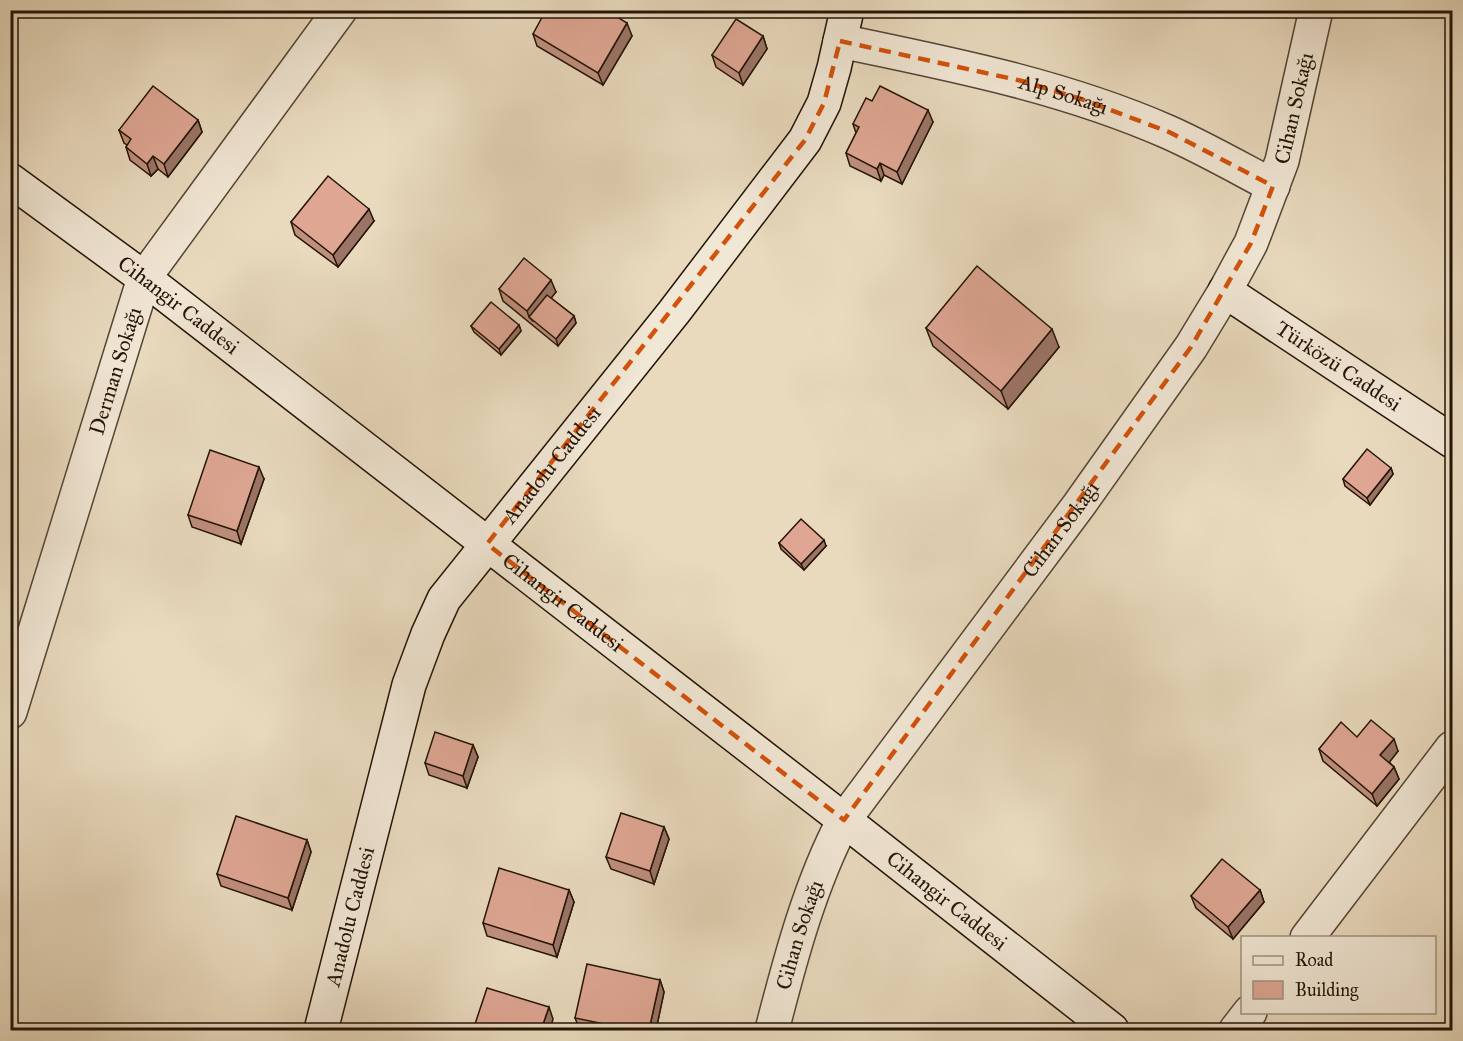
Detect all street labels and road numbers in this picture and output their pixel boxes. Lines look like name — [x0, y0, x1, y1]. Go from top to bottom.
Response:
street label: Cihan Sokağı — [1269, 50, 1319, 166]
street label: Alp Sokağı — [1015, 69, 1112, 121]
street label: Cihangir Caddesi — [113, 250, 245, 360]
street label: Derman Sokağı — [83, 304, 147, 438]
street label: Türközü Caddesi — [1271, 315, 1406, 417]
street label: Anadolu Caddesi — [496, 400, 607, 530]
street label: Cihan Sokağı — [1016, 476, 1105, 583]
street label: Cihangir Caddesi — [497, 547, 629, 658]
street label: Anadolu Caddesi — [319, 844, 380, 990]
street label: Cihangir Caddesi — [881, 845, 1013, 956]
street label: Cihan Sokağı — [770, 876, 829, 993]

